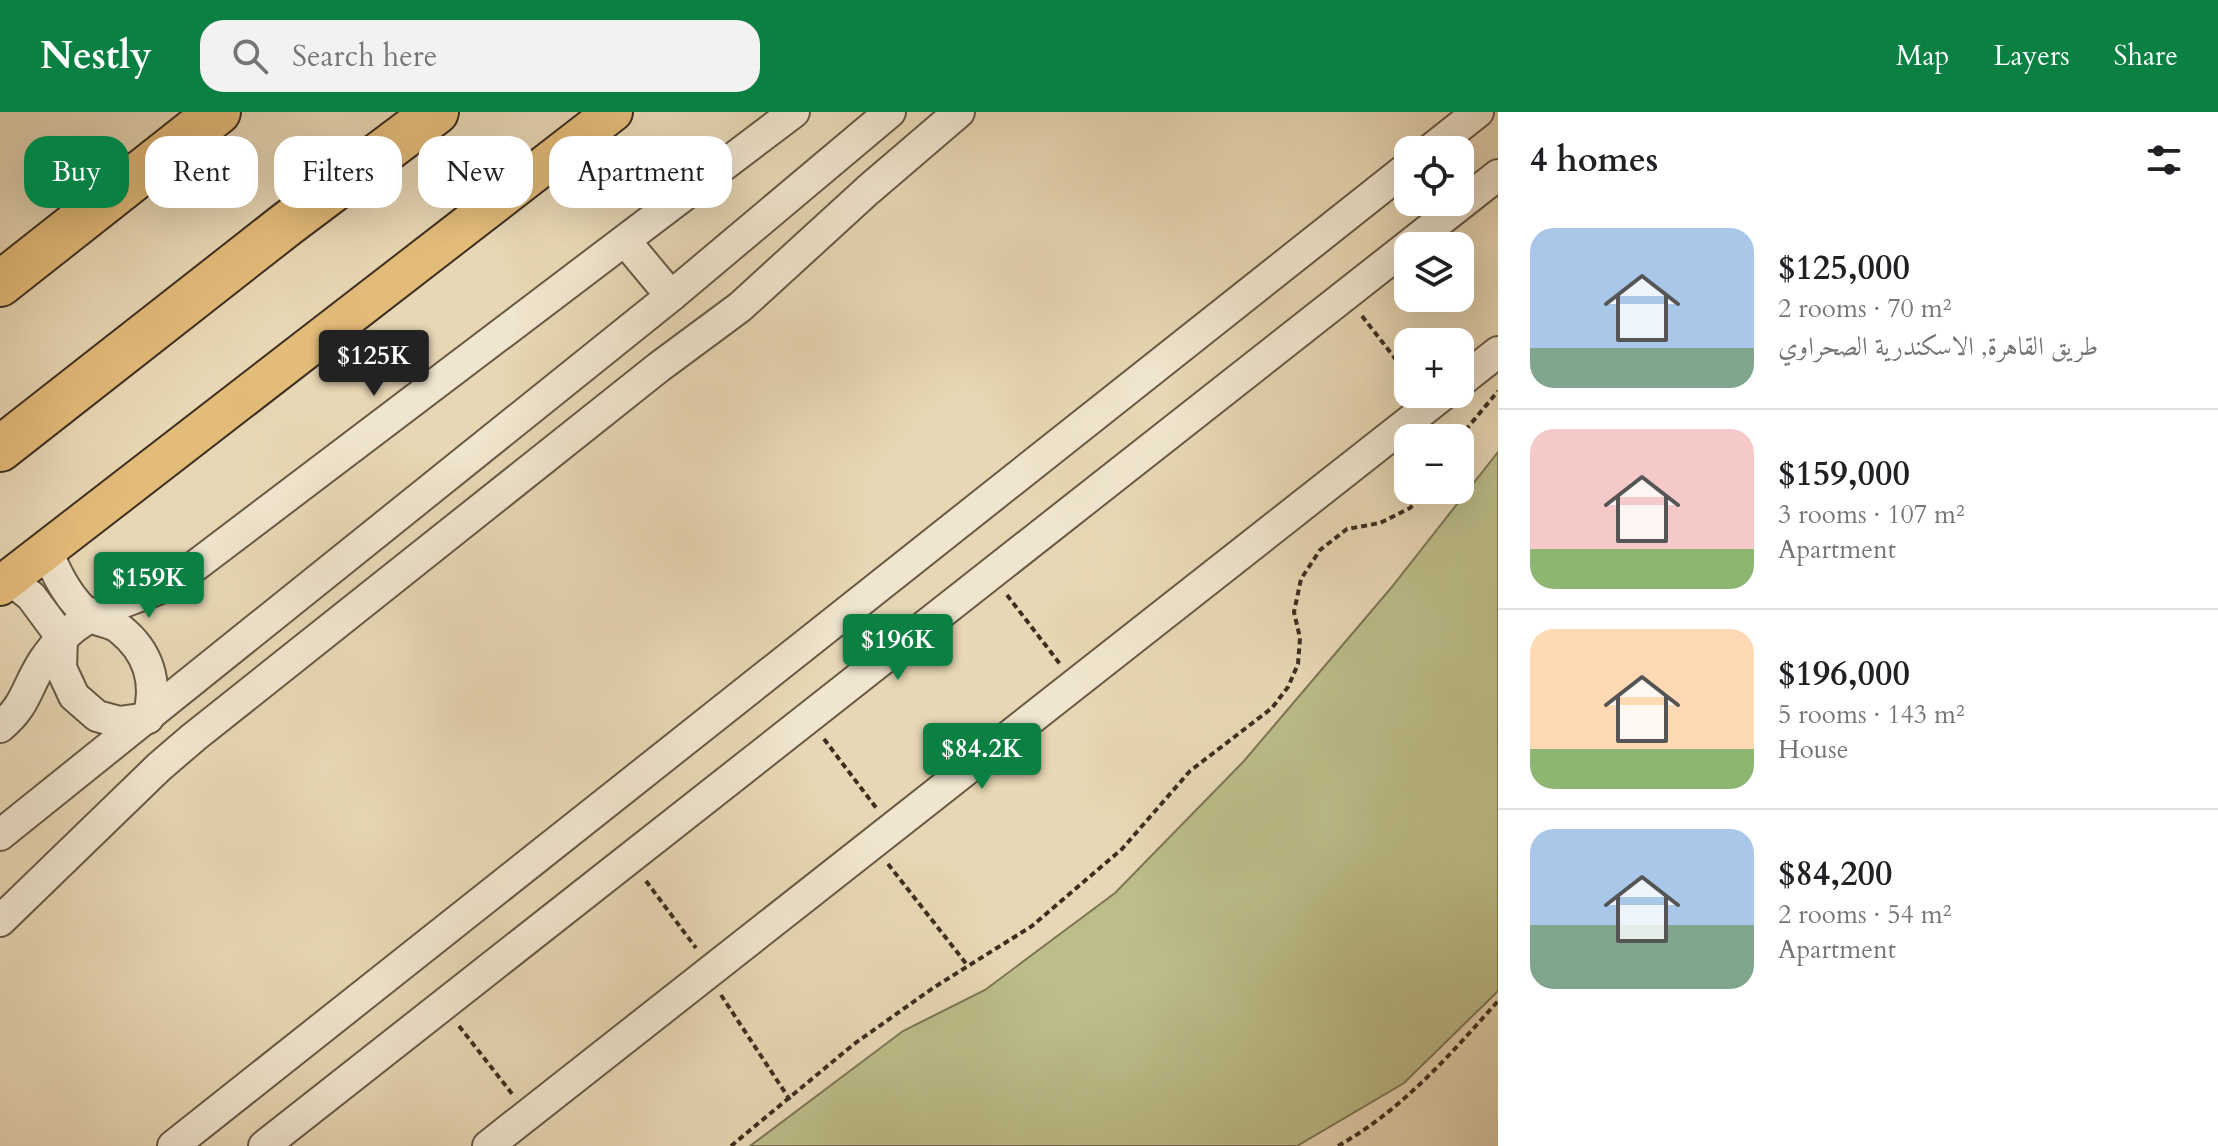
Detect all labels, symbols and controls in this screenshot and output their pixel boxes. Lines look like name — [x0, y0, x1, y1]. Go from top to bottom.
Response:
search box — [200, 20, 760, 92]
text: Nestly — [40, 30, 152, 82]
icon: search — [228, 34, 272, 78]
text: Search here — [292, 36, 437, 77]
text: Map — [1896, 37, 1949, 75]
text: Layers — [1993, 37, 2070, 75]
text: Share — [2114, 37, 2178, 75]
chip: Buy — [24, 136, 129, 208]
chip: Rent — [145, 136, 258, 208]
chip: Filters — [274, 136, 402, 208]
chip: New — [418, 136, 533, 208]
chip: Apartment — [549, 136, 732, 208]
map controls — [1394, 136, 1474, 504]
button: locate — [1394, 136, 1474, 216]
text: 4 homes — [1530, 137, 1658, 183]
icon: filters — [2142, 138, 2186, 182]
button: layers — [1394, 232, 1474, 312]
text: $125,000 — [1778, 245, 1910, 291]
icon: home — [1594, 260, 1690, 356]
text: 2 rooms · 70 m² — [1778, 291, 1951, 326]
button: + — [1394, 328, 1474, 408]
text: طريق القاهرة, الاسكندرية الصحراوي — [1778, 329, 2098, 364]
pin: $125K — [318, 330, 430, 398]
text: $125K — [337, 338, 411, 373]
button: − — [1394, 424, 1474, 504]
text: $159,000 — [1778, 451, 1910, 497]
icon: home — [1594, 461, 1690, 557]
text: 3 rooms · 107 m² — [1778, 497, 1965, 532]
text: Apartment — [1778, 532, 1896, 567]
pin: $159K — [93, 552, 205, 620]
text: $159K — [112, 560, 186, 595]
pin: $196K — [842, 614, 954, 682]
text: $196K — [861, 622, 935, 657]
text: $196,000 — [1778, 651, 1910, 697]
icon: home — [1594, 661, 1690, 757]
text: 5 rooms · 143 m² — [1778, 697, 1965, 732]
pin: $84.2K — [917, 723, 1047, 791]
text: $84.2K — [941, 731, 1023, 766]
text: House — [1778, 732, 1849, 767]
text: $84,200 — [1778, 851, 1892, 897]
icon: home — [1594, 861, 1690, 957]
text: 2 rooms · 54 m² — [1778, 897, 1951, 932]
text: Apartment — [1778, 932, 1896, 967]

